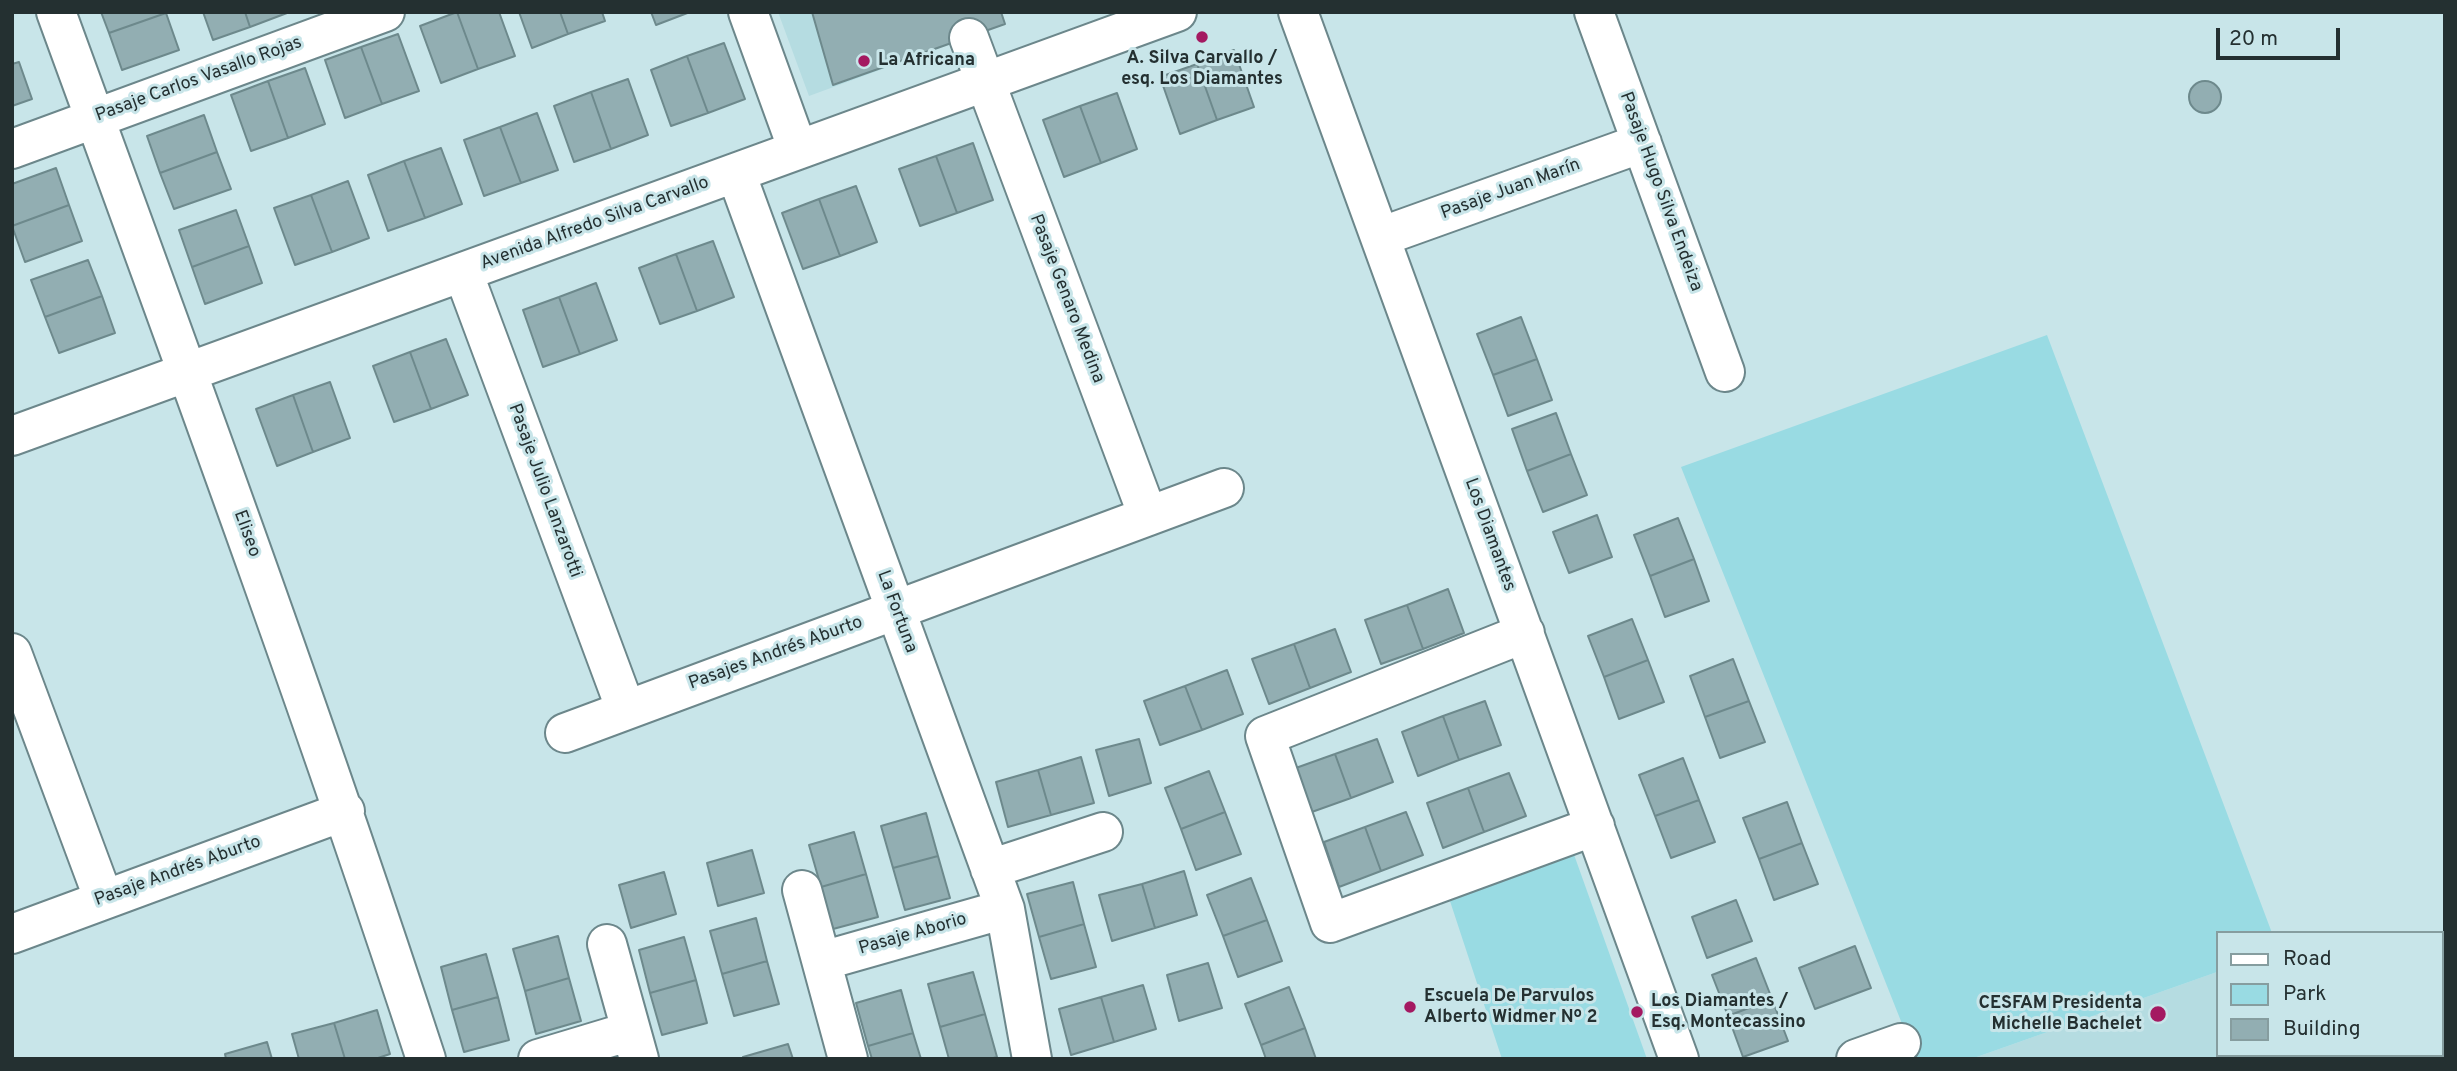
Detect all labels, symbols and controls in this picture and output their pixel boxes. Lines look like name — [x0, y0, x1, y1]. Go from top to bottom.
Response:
scale bar — [2219, 14, 2343, 58]
text: 20 m — [2229, 26, 2278, 53]
marker: A. Silva Carvallo / esq. Los Diamantes — [1194, 29, 1210, 45]
street label: Pasaje Carlos Vasallo Rojas — [93, 33, 305, 127]
place label: A. Silva Carvallo / esq. Los Diamantes — [1121, 48, 1283, 90]
place label: La Africana — [878, 50, 975, 72]
marker: La Africana — [856, 53, 872, 69]
street label: Pasaje Hugo Silva Endeiza — [1614, 89, 1706, 295]
street label: Pasaje Juan Marín — [1438, 155, 1584, 225]
street label: Avenida Alfredo Silva Carvallo — [478, 173, 712, 275]
street label: Pasaje Genaro Medina — [1024, 212, 1108, 386]
street label: Pasaje Julio Lanzarotti — [502, 401, 586, 581]
street label: Los Diamantes — [1459, 476, 1519, 594]
street label: Eliseo — [228, 508, 264, 560]
street label: La Fortuna — [871, 568, 921, 656]
street label: Pasajes Andrés Aburto — [686, 612, 866, 696]
street label: Pasaje Andrés Aburto — [92, 832, 264, 912]
street label: Pasaje Aborio — [857, 909, 969, 961]
legend — [2216, 931, 2443, 1057]
text: Road — [2283, 946, 2332, 973]
text: Park — [2283, 981, 2326, 1008]
place label: Escuela De Parvulos Alberto Widmer Nº 2 — [1424, 986, 1597, 1028]
place label: Los Diamantes / Esq. Montecassino — [1651, 991, 1806, 1034]
place label: CESFAM Presidenta Michelle Bachelet — [1979, 993, 2142, 1036]
marker: Escuela De Parvulos Alberto Widmer Nº 2 — [1402, 999, 1418, 1015]
marker: Los Diamantes / Esq. Montecassino — [1629, 1004, 1645, 1020]
marker: CESFAM Presidenta Michelle Bachelet — [2148, 1004, 2168, 1024]
text: Building — [2283, 1016, 2361, 1043]

